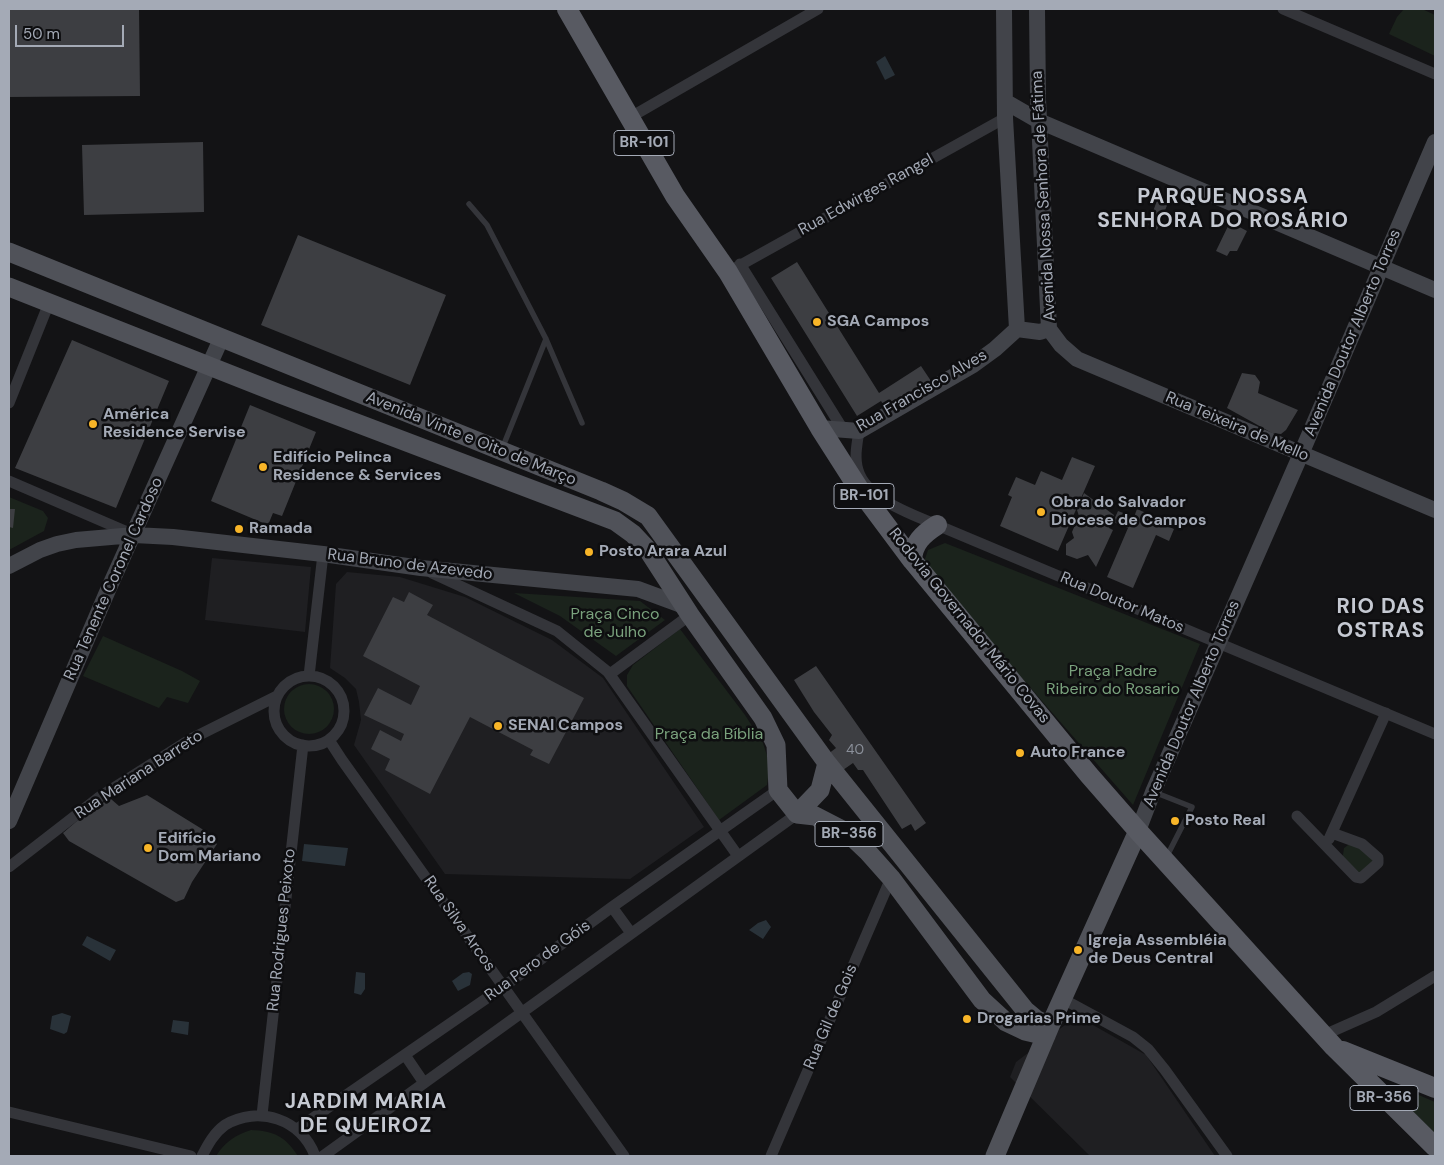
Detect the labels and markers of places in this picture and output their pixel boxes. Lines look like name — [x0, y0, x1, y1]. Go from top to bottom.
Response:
place label: SGA Campos — [827, 312, 929, 332]
marker: SGA Campos — [811, 316, 823, 328]
place label: América Residence Servise — [103, 405, 246, 443]
marker: América Residence Servise — [87, 418, 99, 430]
place label: Edifício Pelinca Residence & Services — [273, 448, 442, 486]
marker: Edifício Pelinca Residence & Services — [257, 461, 269, 473]
place label: Obra do Salvador Diocese de Campos — [1051, 493, 1207, 531]
marker: Obra do Salvador Diocese de Campos — [1035, 506, 1047, 518]
place label: Ramada — [249, 519, 312, 539]
marker: Ramada — [233, 523, 245, 535]
place label: Posto Arara Azul — [599, 542, 727, 562]
marker: Posto Arara Azul — [583, 546, 595, 558]
place label: SENAI Campos — [508, 716, 623, 736]
marker: SENAI Campos — [492, 720, 504, 732]
place label: Auto France — [1030, 743, 1125, 763]
marker: Auto France — [1014, 747, 1026, 759]
place label: Posto Real — [1185, 811, 1266, 831]
marker: Posto Real — [1169, 815, 1181, 827]
place label: Edifício Dom Mariano — [158, 829, 261, 867]
marker: Edifício Dom Mariano — [142, 842, 154, 854]
place label: Igreja Assembléia de Deus Central — [1088, 931, 1227, 969]
marker: Igreja Assembléia de Deus Central — [1072, 944, 1084, 956]
place label: Drogarias Prime — [977, 1009, 1101, 1029]
marker: Drogarias Prime — [961, 1013, 973, 1025]

